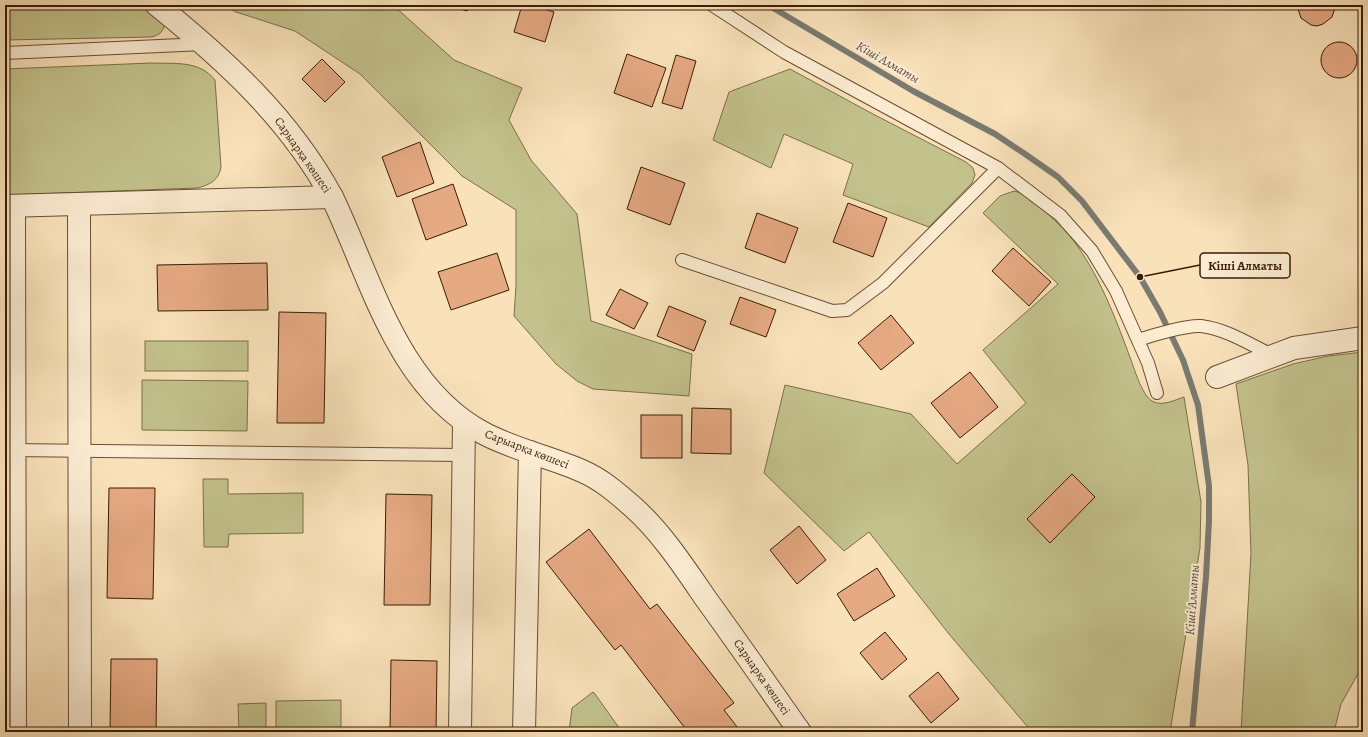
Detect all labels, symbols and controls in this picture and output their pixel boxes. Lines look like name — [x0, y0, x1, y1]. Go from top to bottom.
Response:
water label: Кіші Алматы — [853, 37, 923, 87]
street label: Сарыарқа көшесі — [271, 114, 335, 196]
callout: Кіші Алматы — [1200, 253, 1290, 278]
text: Кіші Алматы — [1208, 257, 1282, 274]
street label: Сарыарқа көшесі — [483, 426, 571, 472]
water label: Кіші Алматы — [1181, 564, 1203, 636]
street label: Сарыарқа көшесі — [730, 636, 794, 718]

